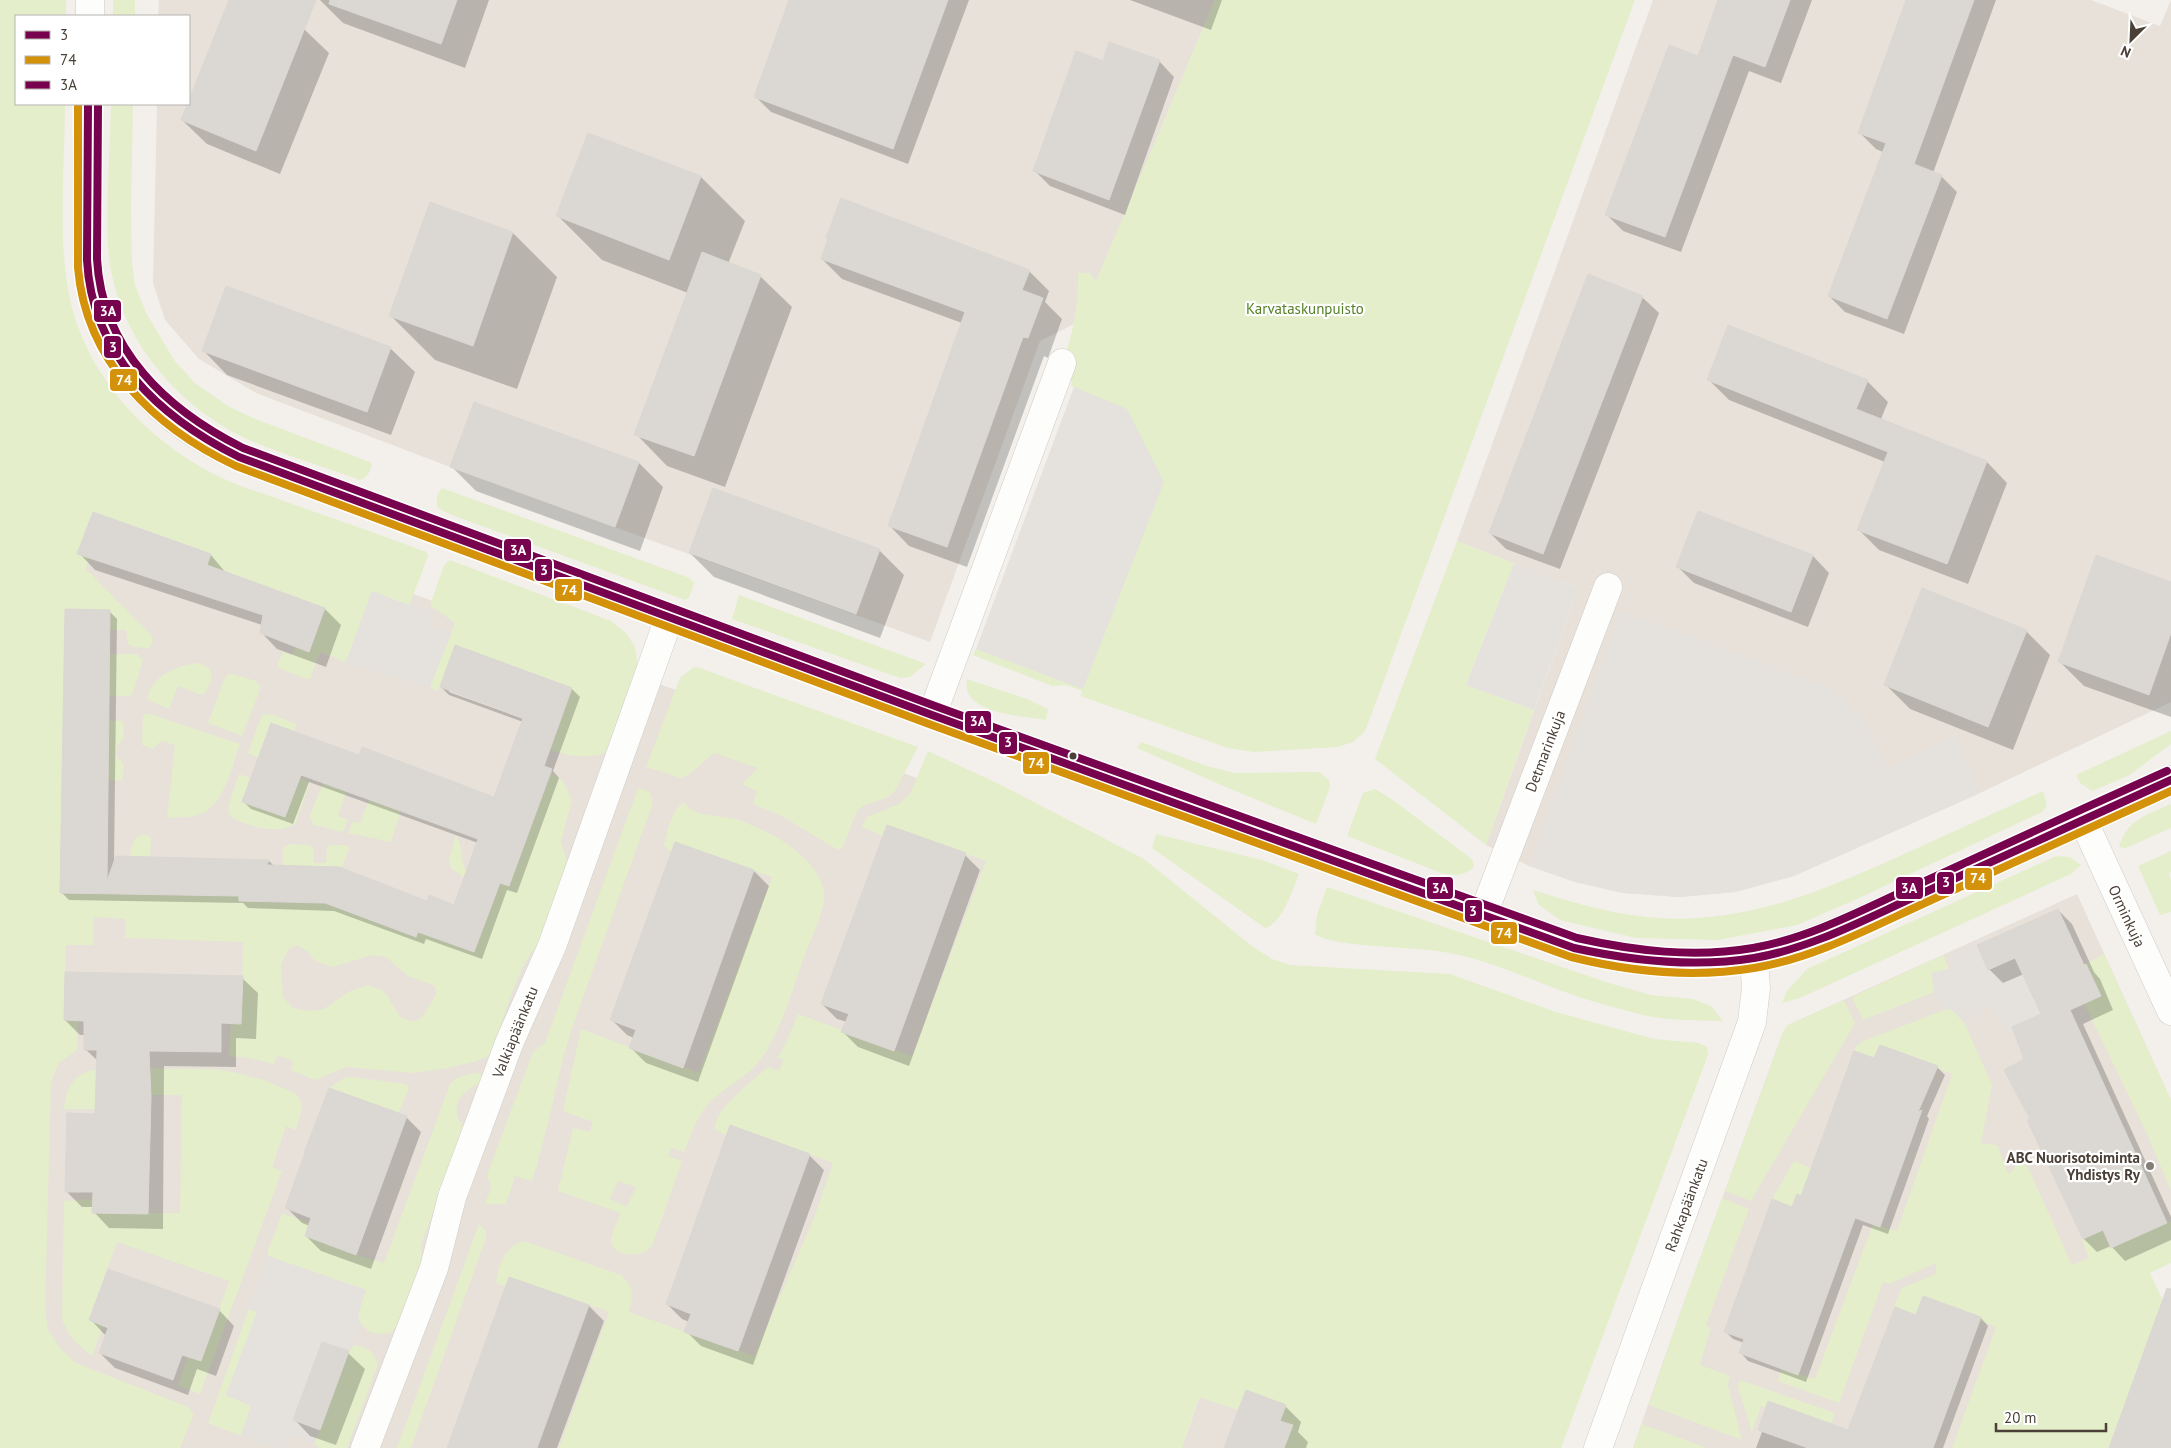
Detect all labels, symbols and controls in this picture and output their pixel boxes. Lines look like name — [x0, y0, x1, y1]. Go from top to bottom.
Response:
legend — [15, 15, 190, 105]
north arrow — [2106, 15, 2156, 65]
text: 3 — [60, 25, 68, 44]
text: N — [2118, 42, 2134, 62]
text: 74 — [60, 50, 76, 69]
text: 3A — [60, 75, 77, 94]
line badge: 3A — [93, 299, 122, 323]
park label: Karvataskunpuisto — [1246, 299, 1364, 318]
text: 3A — [100, 302, 117, 320]
line badge: 3 — [103, 335, 122, 359]
text: 3 — [109, 338, 117, 356]
line badge: 74 — [109, 368, 138, 392]
text: 74 — [116, 371, 132, 389]
line badge: 3A — [503, 538, 532, 562]
text: 3A — [510, 541, 527, 559]
line badge: 3 — [534, 558, 553, 582]
text: 3 — [540, 561, 548, 579]
line badge: 74 — [554, 578, 583, 602]
text: 74 — [561, 581, 577, 599]
street label: Detmarinkuja — [1521, 707, 1569, 795]
line badge: 3A — [964, 710, 992, 734]
text: 3A — [970, 712, 987, 730]
line badge: 3 — [998, 731, 1018, 755]
text: 3 — [1004, 733, 1012, 751]
line badge: 74 — [1022, 751, 1050, 775]
unlabelled marker — [1068, 751, 1078, 761]
text: 74 — [1028, 754, 1044, 772]
line badge: 74 — [1964, 867, 1993, 891]
text: 74 — [1970, 869, 1986, 887]
line badge: 3 — [1936, 871, 1955, 895]
text: 3 — [1942, 873, 1950, 891]
line badge: 3A — [1426, 876, 1454, 900]
line badge: 3A — [1895, 876, 1924, 900]
text: 3A — [1432, 879, 1449, 897]
text: 3A — [1901, 879, 1918, 897]
street label: Orminkuja — [2104, 882, 2150, 950]
line badge: 3 — [1464, 899, 1483, 923]
text: 3 — [1469, 902, 1477, 920]
line badge: 74 — [1490, 921, 1518, 945]
text: 74 — [1496, 924, 1512, 942]
street label: Valkiapäänkatu — [488, 983, 542, 1082]
place label: ABC Nuorisotoiminta Yhdistys Ry — [2007, 1148, 2141, 1184]
street label: Rahkapäänkatu — [1660, 1156, 1712, 1254]
marker: ABC Nuorisotoiminta Yhdistys Ry — [2144, 1160, 2156, 1172]
scale bar — [1996, 1400, 2106, 1432]
text: 20 m — [2004, 1408, 2037, 1427]

